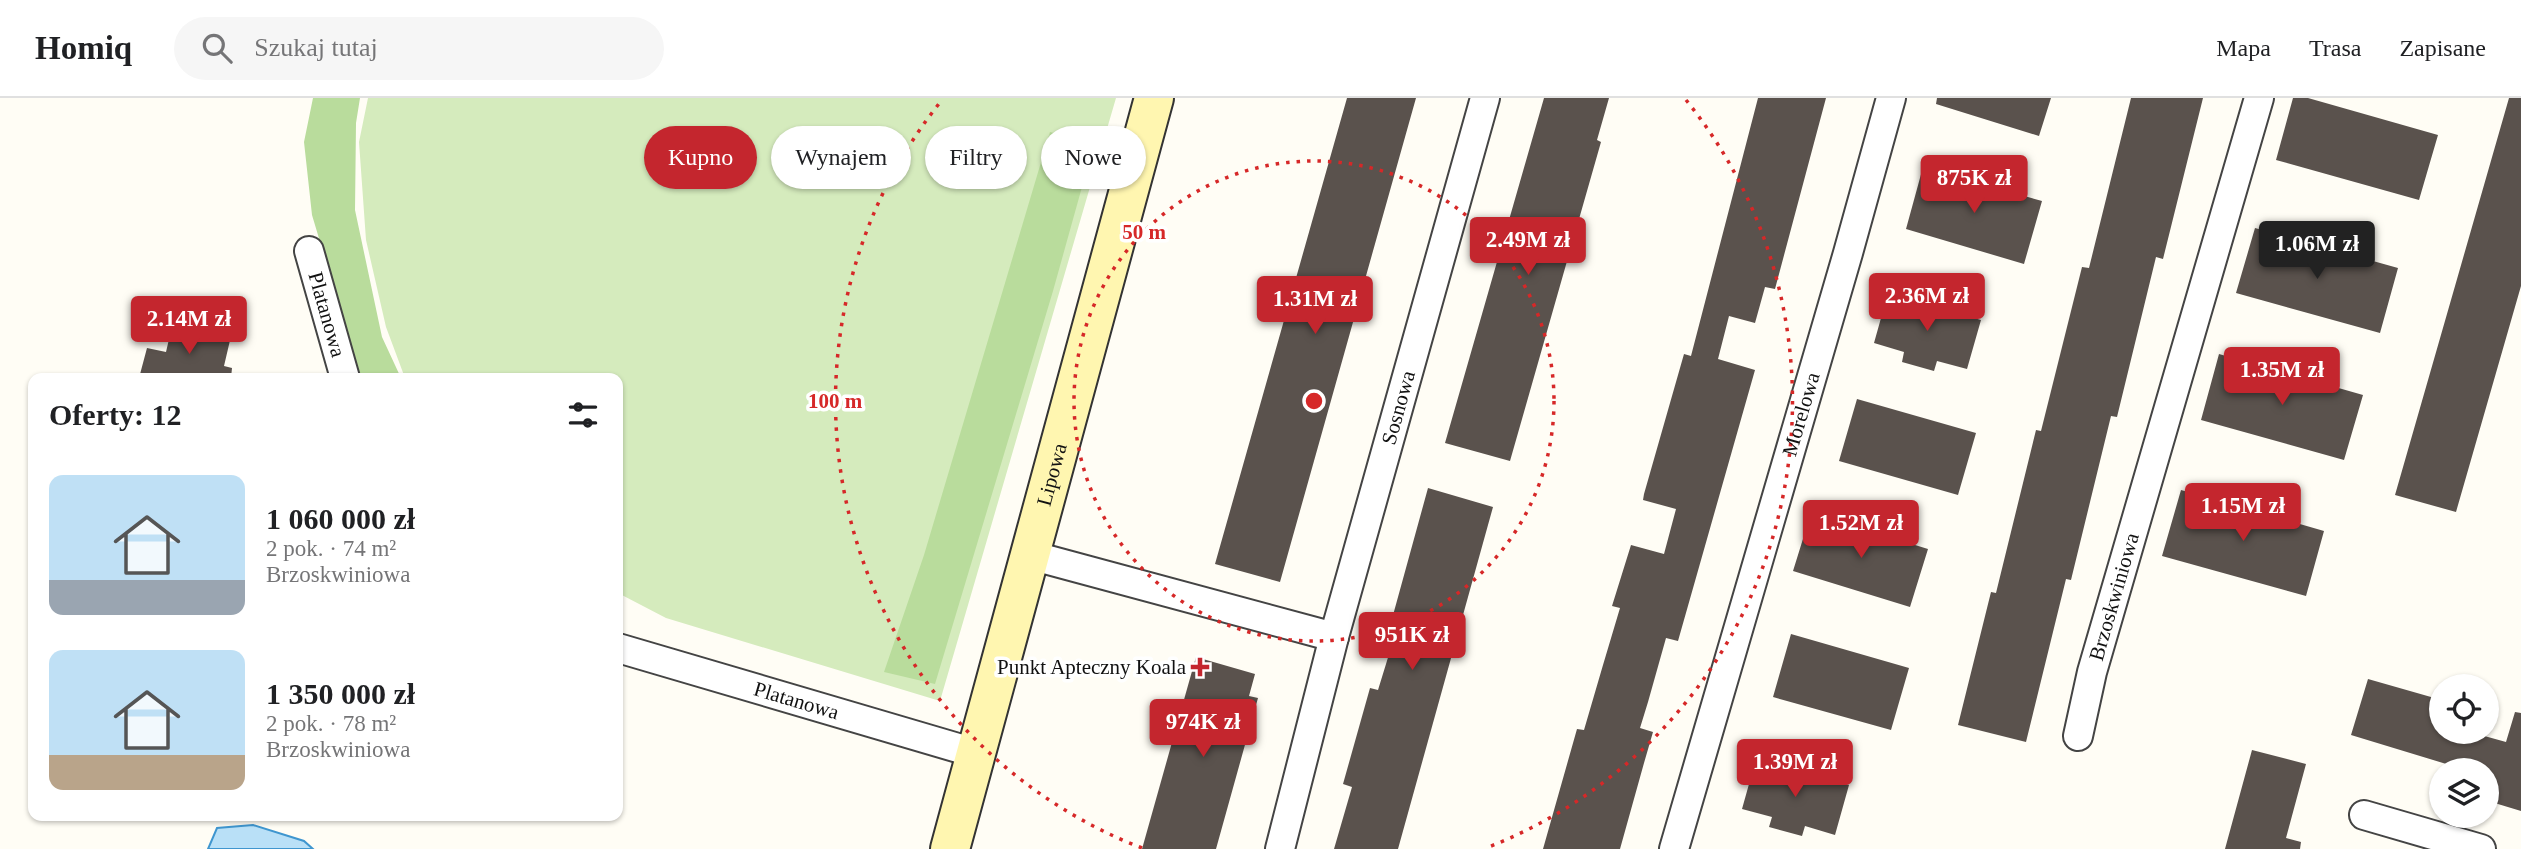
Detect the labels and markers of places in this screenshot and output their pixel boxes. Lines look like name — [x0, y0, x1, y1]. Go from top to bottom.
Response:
pin: 875K zł — [1909, 156, 2039, 215]
pin: 2.49M zł — [1456, 218, 1600, 277]
pin: 1.06M zł — [2245, 222, 2389, 281]
pin: 2.36M zł — [1855, 274, 1999, 333]
pin: 1.31M zł — [1243, 276, 1387, 336]
pin: 2.14M zł — [117, 296, 261, 356]
pin: 1.35M zł — [2210, 348, 2354, 407]
centre of rings — [1302, 389, 1326, 413]
pin: 1.15M zł — [2171, 484, 2315, 543]
pin: 1.52M zł — [1789, 500, 1933, 560]
pin: 951K zł — [1347, 612, 1477, 672]
place label: Punkt Apteczny Koala — [997, 655, 1187, 679]
marker: Punkt Apteczny Koala — [1192, 659, 1208, 675]
pin: 974K zł — [1138, 700, 1268, 759]
pin: 1.39M zł — [1723, 740, 1867, 799]

